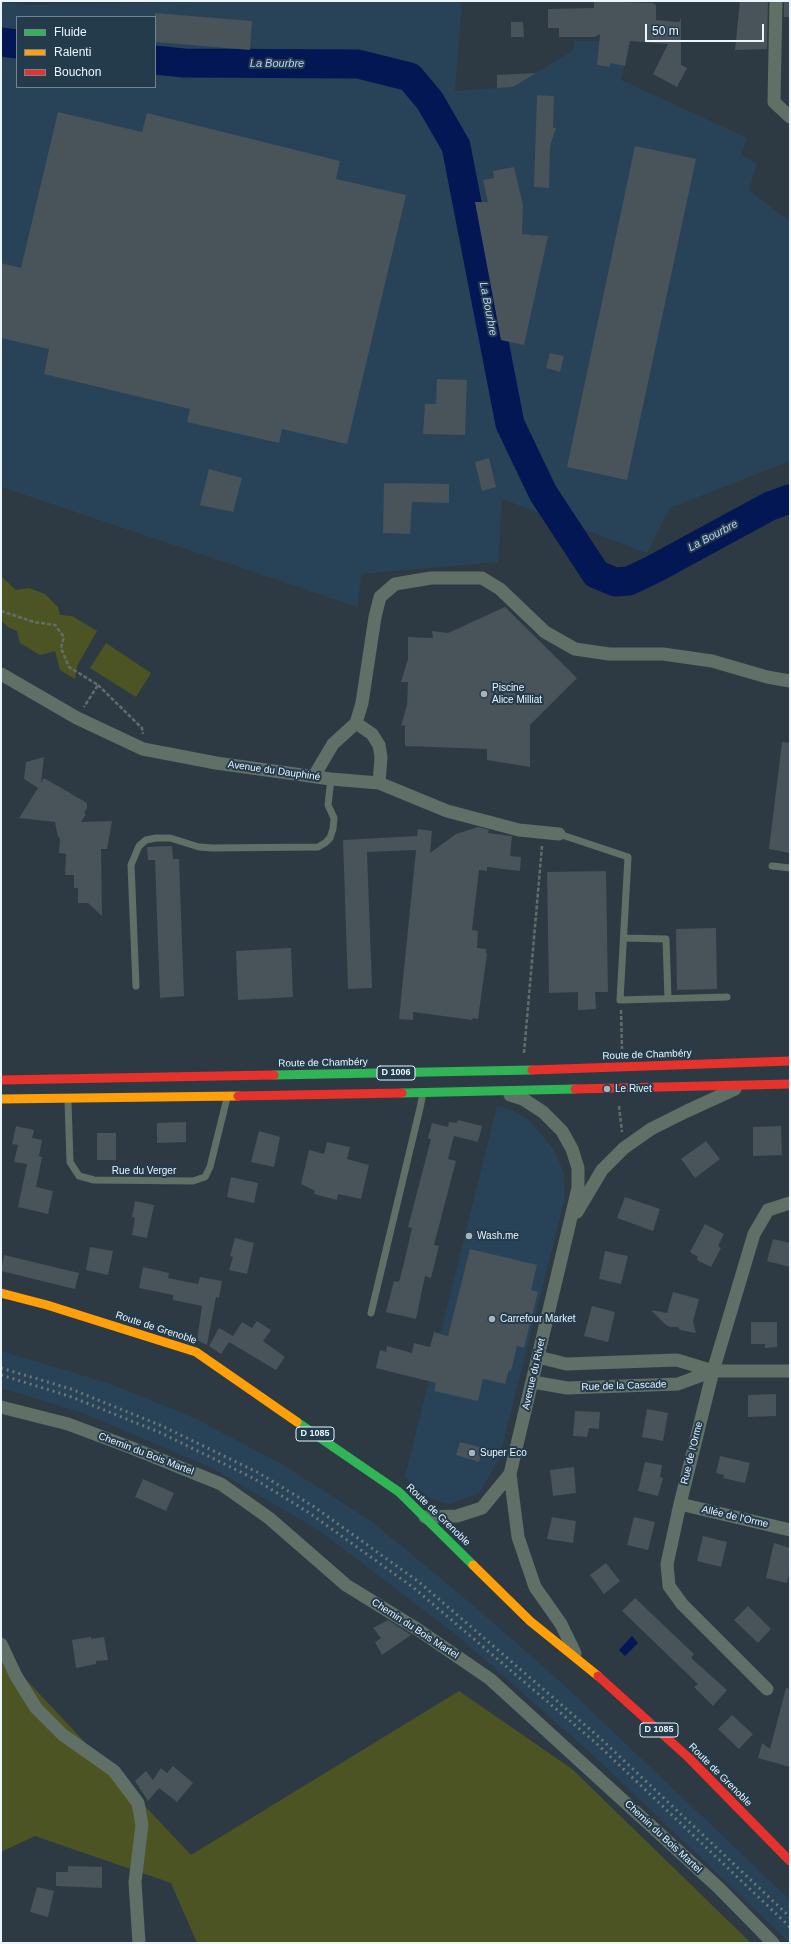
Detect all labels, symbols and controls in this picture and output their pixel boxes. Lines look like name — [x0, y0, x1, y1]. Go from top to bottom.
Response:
legend — [16, 16, 156, 88]
scale bar — [647, 16, 766, 42]
text: 50 m — [652, 24, 679, 38]
text: Fluide — [54, 25, 87, 39]
text: Ralenti — [54, 45, 91, 59]
water label: La Bourbre — [250, 57, 304, 71]
text: Bouchon — [54, 65, 101, 79]
water label: La Bourbre — [476, 281, 500, 337]
water label: La Bourbre — [686, 517, 740, 555]
place label: Piscine Alice Milliat — [492, 682, 542, 706]
marker: Piscine Alice Milliat — [479, 689, 489, 699]
street label: Avenue du Dauphiné — [227, 759, 321, 783]
street label: Route de Chambéry — [602, 1047, 692, 1063]
street label: Route de Chambéry — [278, 1056, 368, 1070]
road number: D 1006 — [377, 1066, 415, 1080]
place label: Le Rivet — [615, 1083, 652, 1095]
marker: Le Rivet — [602, 1084, 612, 1094]
street label: Rue du Verger — [112, 1165, 176, 1177]
place label: Wash.me — [477, 1230, 519, 1242]
marker: Wash.me — [464, 1231, 474, 1241]
street label: Route de Grenoble — [114, 1309, 198, 1347]
place label: Carrefour Market — [500, 1313, 576, 1325]
marker: Carrefour Market — [487, 1314, 497, 1324]
street label: Avenue du Rivet — [520, 1337, 548, 1411]
street label: Rue de la Cascade — [581, 1379, 667, 1393]
street label: Rue de l'Orme — [678, 1420, 706, 1486]
road number: D 1085 — [296, 1427, 334, 1441]
street label: Chemin du Bois Martel — [97, 1430, 195, 1478]
place label: Super Eco — [480, 1447, 527, 1459]
marker: Super Eco — [467, 1448, 477, 1458]
street label: Route de Grenoble — [403, 1481, 473, 1549]
street label: Allée de l'Orme — [700, 1504, 770, 1530]
street label: Chemin du Bois Martel — [369, 1596, 461, 1662]
road number: D 1085 — [640, 1723, 678, 1737]
street label: Route de Grenoble — [686, 1741, 754, 1809]
street label: Chemin du Bois Martel — [622, 1798, 704, 1876]

